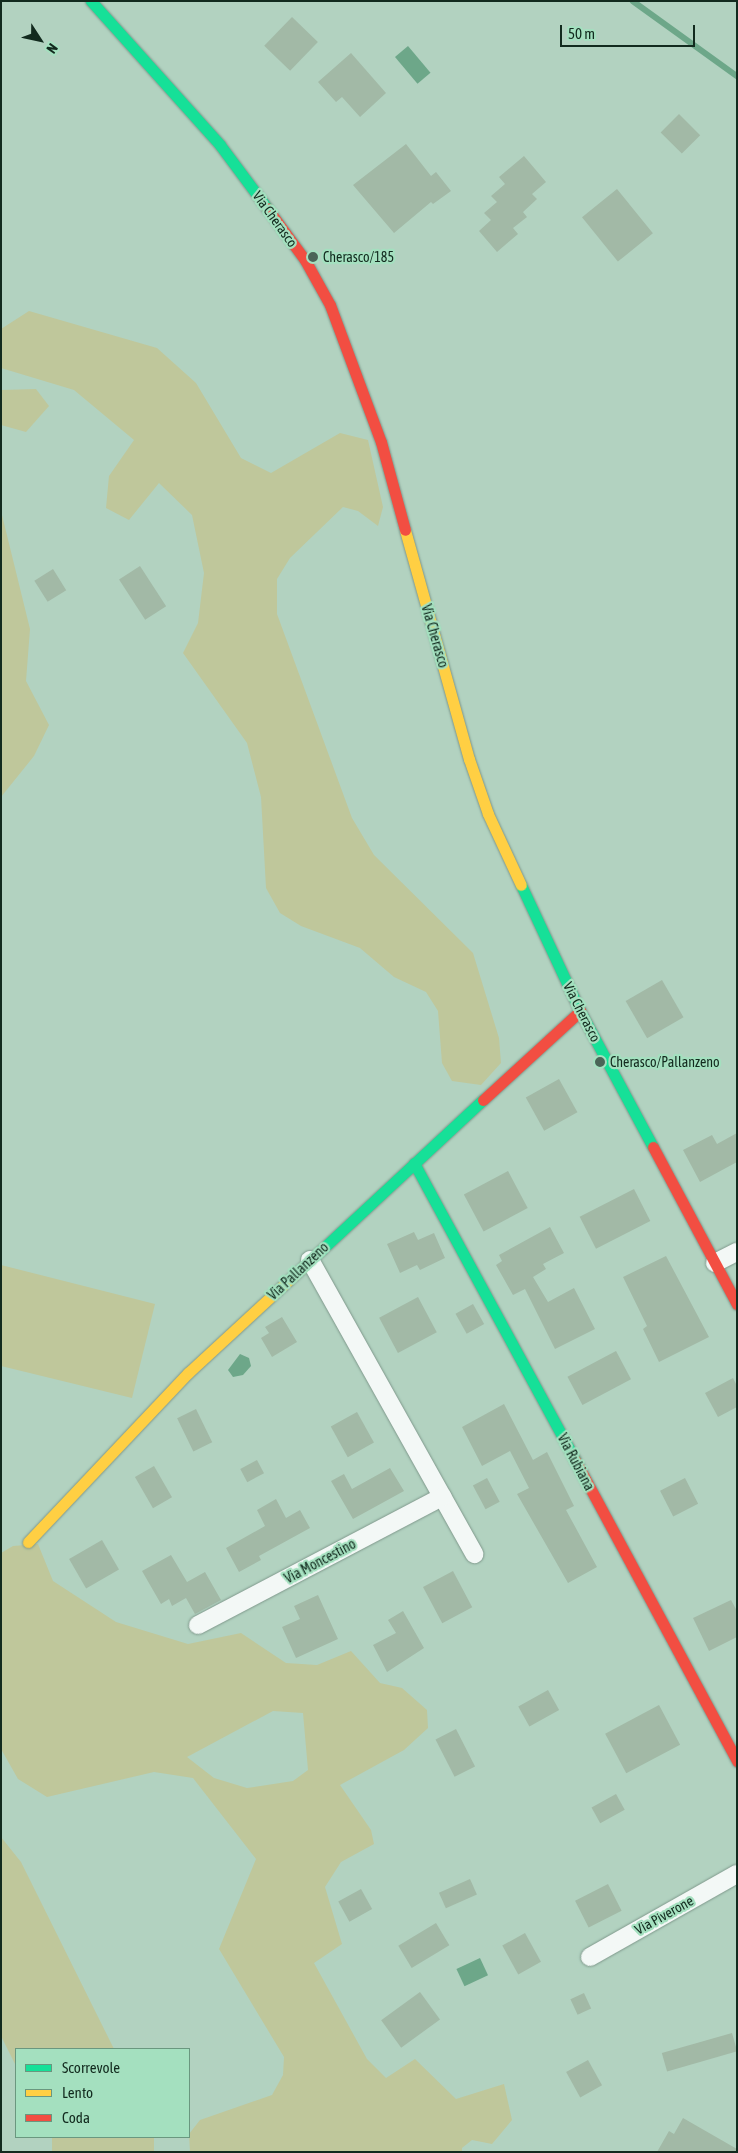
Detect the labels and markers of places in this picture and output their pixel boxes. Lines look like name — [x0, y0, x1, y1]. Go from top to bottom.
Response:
place label: Cherasco/185 — [323, 249, 394, 265]
marker: Cherasco/185 — [307, 251, 319, 263]
place label: Cherasco/Pallanzeno — [610, 1054, 720, 1070]
marker: Cherasco/Pallanzeno — [594, 1056, 606, 1068]

